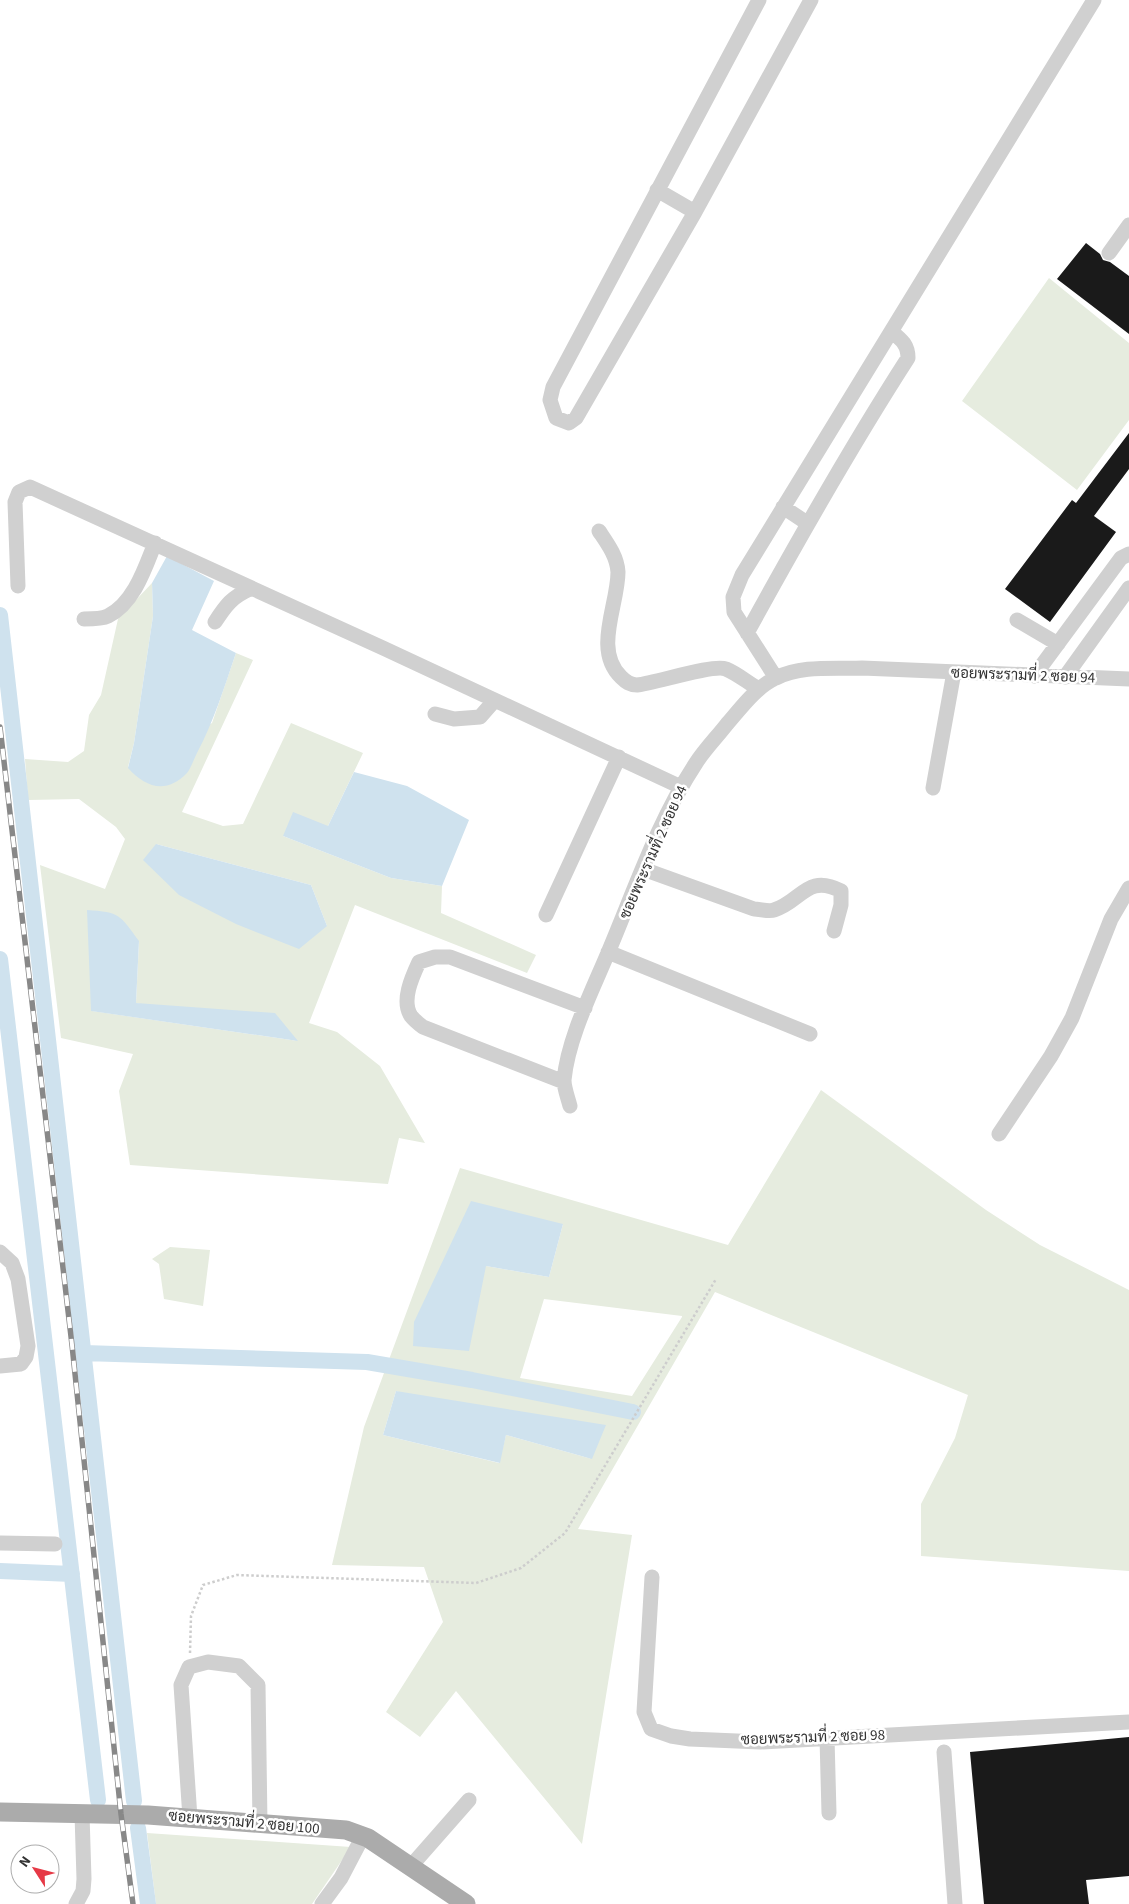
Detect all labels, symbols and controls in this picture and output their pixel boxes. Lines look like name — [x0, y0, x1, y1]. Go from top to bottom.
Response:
street label: ซอยพระรามที่ 2 ซอย 94 — [951, 657, 1096, 689]
street label: ซอยพระรามที่ 2 ซอย 94 — [610, 780, 693, 922]
street label: ซอยพระรามที่ 2 ซอย 98 — [740, 1719, 885, 1751]
street label: ซอยพระรามที่ 2 ซอย 100 — [167, 1800, 321, 1840]
north arrow — [10, 1844, 60, 1894]
text: N — [14, 1852, 36, 1872]

